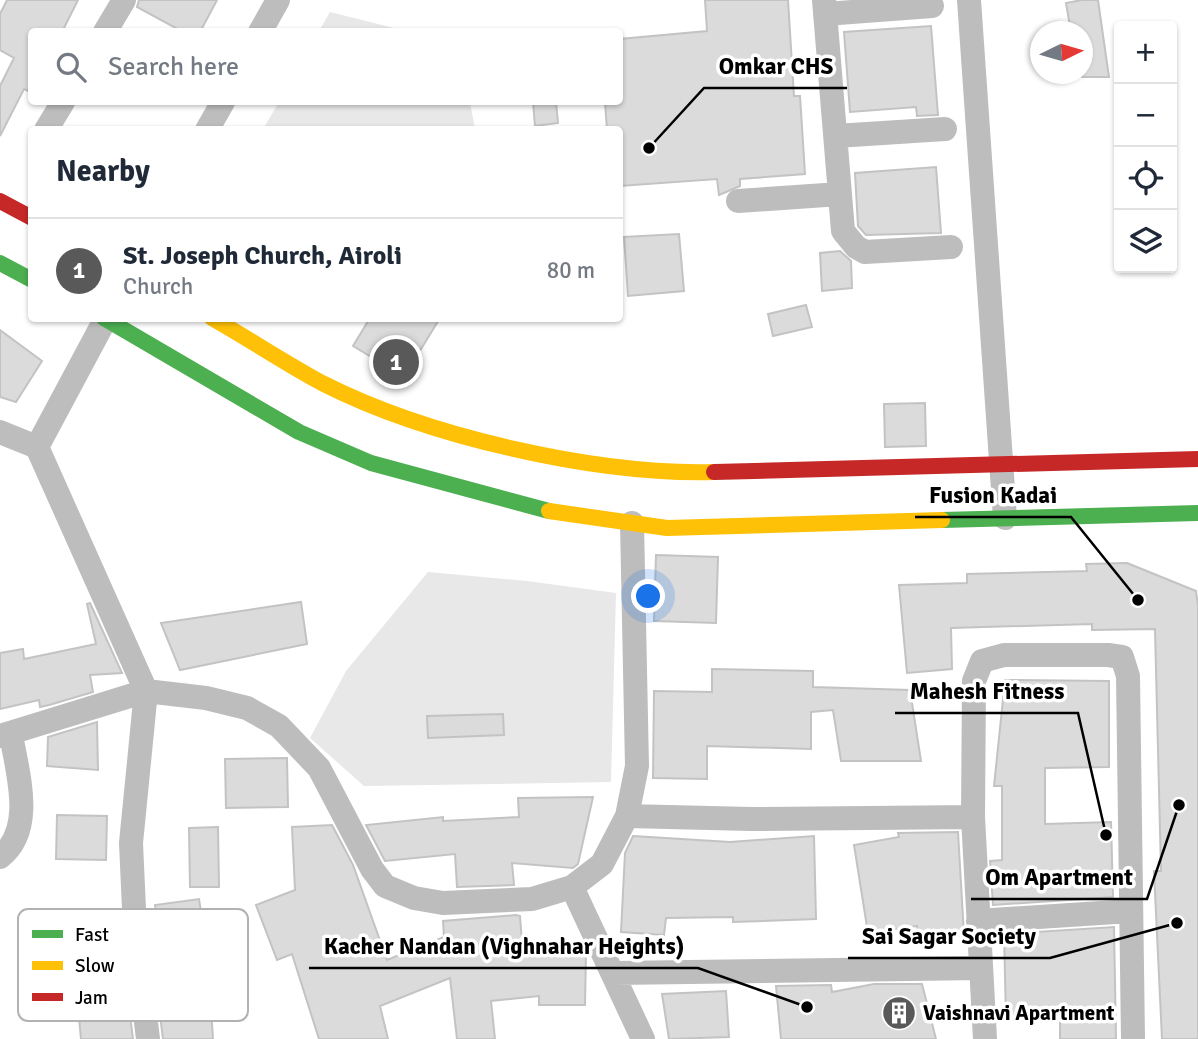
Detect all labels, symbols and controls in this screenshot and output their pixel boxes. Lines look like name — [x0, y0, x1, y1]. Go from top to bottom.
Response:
north arrow — [1030, 21, 1093, 84]
map controls — [1114, 21, 1177, 273]
button: + — [1114, 21, 1177, 84]
search box — [28, 28, 623, 105]
callout: Omkar CHS — [704, 44, 847, 88]
icon: search — [52, 48, 90, 86]
text: Search here — [108, 51, 239, 83]
text: Omkar CHS — [719, 52, 833, 81]
button: − — [1114, 84, 1177, 147]
button: locate — [1114, 147, 1177, 210]
text: Nearby — [56, 153, 150, 190]
button: layers — [1114, 210, 1177, 273]
text: St. Joseph Church, Airoli — [123, 240, 402, 272]
text: 1 — [73, 256, 85, 285]
text: 80 m — [547, 256, 595, 285]
text: Church — [123, 272, 193, 301]
pin: 1 — [373, 336, 419, 388]
callout: Fusion Kadai — [915, 473, 1071, 517]
text: Fusion Kadai — [929, 481, 1057, 510]
your location — [631, 579, 665, 613]
callout: Mahesh Fitness — [895, 669, 1078, 713]
text: Mahesh Fitness — [910, 677, 1064, 706]
callout: Om Apartment — [971, 855, 1147, 899]
text: Om Apartment — [985, 863, 1133, 892]
legend — [18, 909, 248, 1021]
callout: Sai Sagar Society — [848, 914, 1050, 958]
text: Sai Sagar Society — [862, 922, 1037, 951]
text: Fast — [75, 923, 109, 947]
callout: Kacher Nandan (Vighnahar Heights) — [309, 924, 698, 968]
text: Kacher Nandan (Vighnahar Heights) — [324, 932, 684, 961]
text: Slow — [75, 954, 115, 978]
text: Jam — [75, 986, 108, 1010]
building icon: Vaishnavi Apartment — [880, 994, 918, 1032]
place label: Vaishnavi Apartment — [923, 1000, 1115, 1026]

